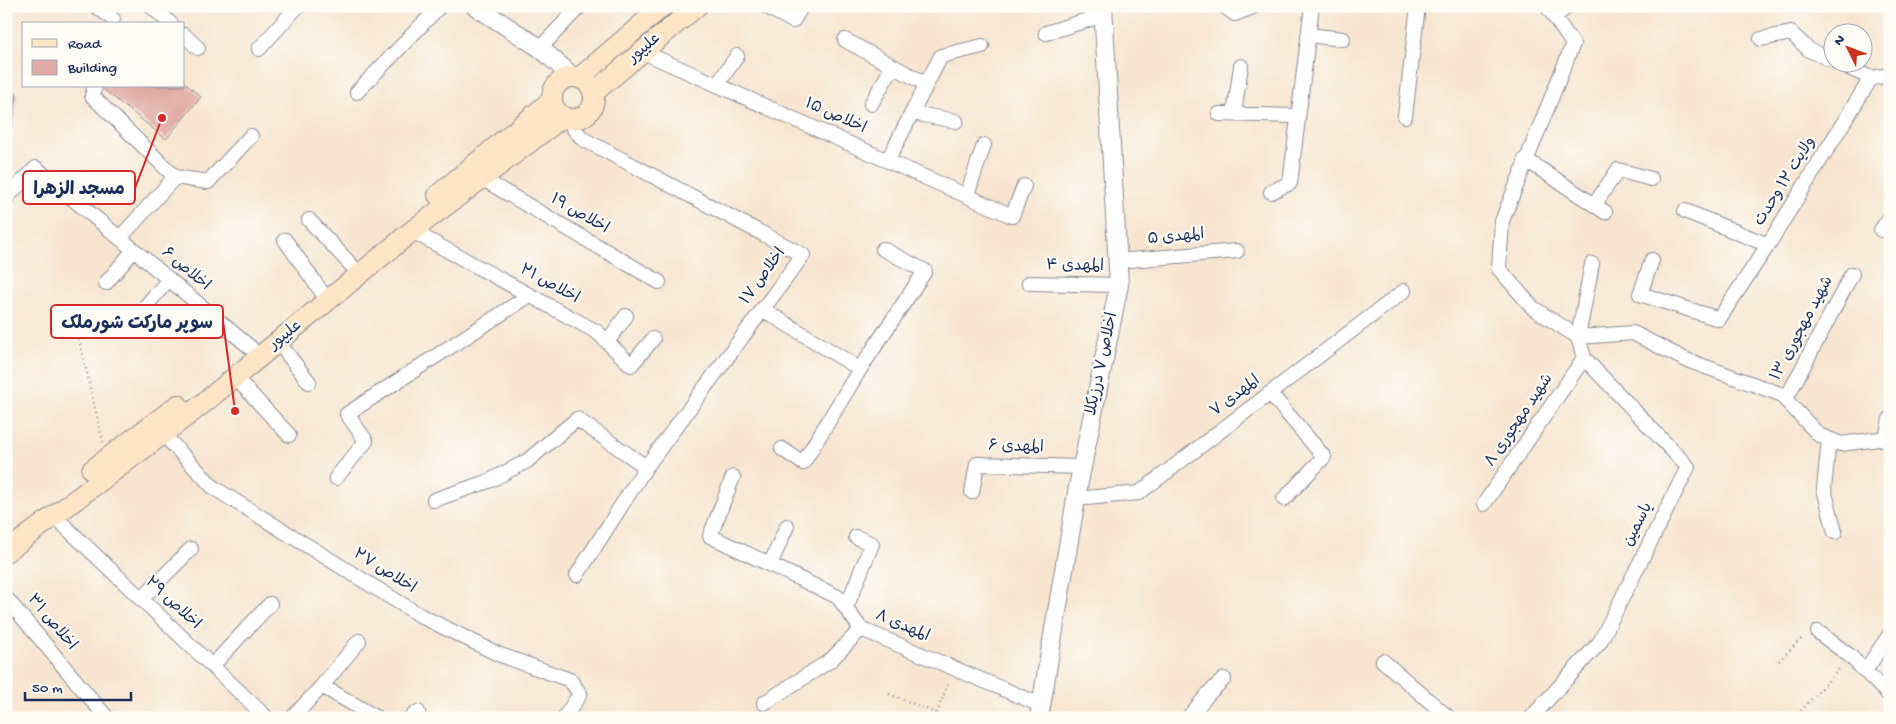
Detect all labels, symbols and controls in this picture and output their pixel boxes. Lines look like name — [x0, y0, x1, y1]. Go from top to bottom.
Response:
legend — [22, 22, 185, 88]
north arrow — [1824, 22, 1874, 72]
street label: علیپور — [623, 30, 665, 69]
text: N — [1831, 32, 1850, 50]
text: Road — [68, 36, 102, 54]
text: Building — [67, 60, 117, 78]
street label: اخلاص ۱۵ — [801, 95, 869, 139]
street label: ولایت ۱۲ وحدت — [1751, 134, 1821, 230]
callout: مسجد الزهرا — [23, 171, 135, 204]
text: مسجد الزهرا — [33, 180, 125, 201]
street label: اخلاص ۱۹ — [546, 191, 612, 239]
street label: المهدی ۵ — [1147, 226, 1205, 250]
street label: اخلاص ۶ — [157, 244, 213, 296]
street label: اخلاص ۱۷ — [737, 245, 791, 309]
street label: المهدی ۴ — [1046, 257, 1104, 277]
street label: اخلاص ۲۱ — [516, 261, 582, 309]
street label: شهید مهجوری ۱۳ — [1767, 273, 1839, 385]
callout: سوپر مارکت شورملک — [51, 305, 223, 338]
street label: اخلاص ۷ درزیکلا — [1083, 311, 1123, 417]
text: سوپر مارکت شورملک — [61, 314, 213, 335]
street label: علیپور — [264, 317, 306, 356]
street label: شهید مهجوری ۸ — [1482, 371, 1558, 471]
street label: المهدی ۷ — [1207, 372, 1265, 422]
street label: المهدی ۶ — [988, 438, 1044, 458]
street label: یاسمین — [1620, 500, 1658, 550]
street label: اخلاص ۲۷ — [349, 545, 419, 599]
street label: اخلاص ۲۹ — [140, 573, 204, 635]
street label: اخلاص ۳۱ — [22, 591, 80, 655]
street label: المهدی ۸ — [872, 607, 932, 647]
scale bar — [25, 669, 131, 701]
text: 50 m — [32, 680, 63, 698]

